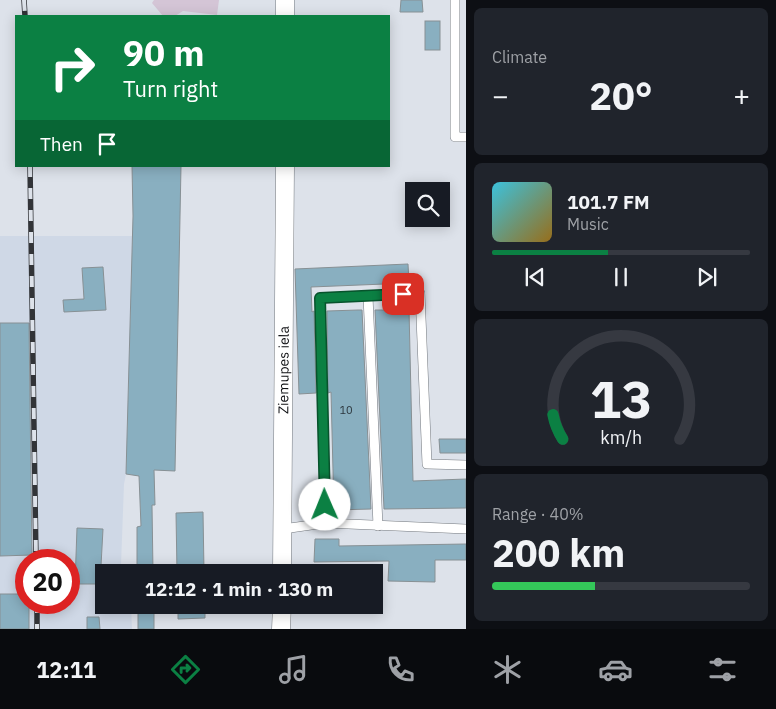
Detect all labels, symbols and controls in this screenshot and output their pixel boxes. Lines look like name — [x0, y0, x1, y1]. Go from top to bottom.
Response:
text: 90 m — [123, 30, 205, 76]
icon: right — [40, 35, 105, 100]
text: Climate — [492, 47, 547, 67]
text: 20° — [589, 71, 653, 120]
text: Turn right — [123, 74, 218, 103]
text: − — [492, 77, 509, 114]
text: + — [733, 77, 750, 114]
icon: arrive — [93, 130, 121, 158]
text: Then — [40, 132, 83, 156]
map controls — [405, 182, 450, 227]
button: search — [405, 182, 450, 227]
text: 101.7 FM — [567, 190, 650, 214]
text: Music — [567, 214, 609, 234]
icon: previous — [521, 263, 549, 291]
icon: pause — [607, 263, 635, 291]
icon: next — [693, 263, 721, 291]
pin — [382, 273, 424, 315]
icon: arrive — [389, 280, 417, 308]
street label: Ziemupes iela — [274, 325, 293, 414]
text: 13 — [590, 365, 652, 432]
house number: 10 — [339, 403, 353, 417]
text: km/h — [600, 426, 642, 449]
position arrow — [298, 478, 350, 530]
text: Range · 40% — [492, 504, 584, 524]
text: 200 km — [492, 528, 625, 577]
speed limit sign: 20 — [15, 549, 80, 614]
text: 12:12 · 1 min · 130 m — [145, 577, 333, 601]
icon: directions — [168, 652, 203, 687]
icon: music — [276, 652, 311, 687]
icon: phone — [383, 652, 418, 687]
icon: climate — [490, 652, 525, 687]
icon: car — [598, 652, 633, 687]
icon: filters — [705, 652, 740, 687]
text: 12:11 — [36, 655, 96, 684]

